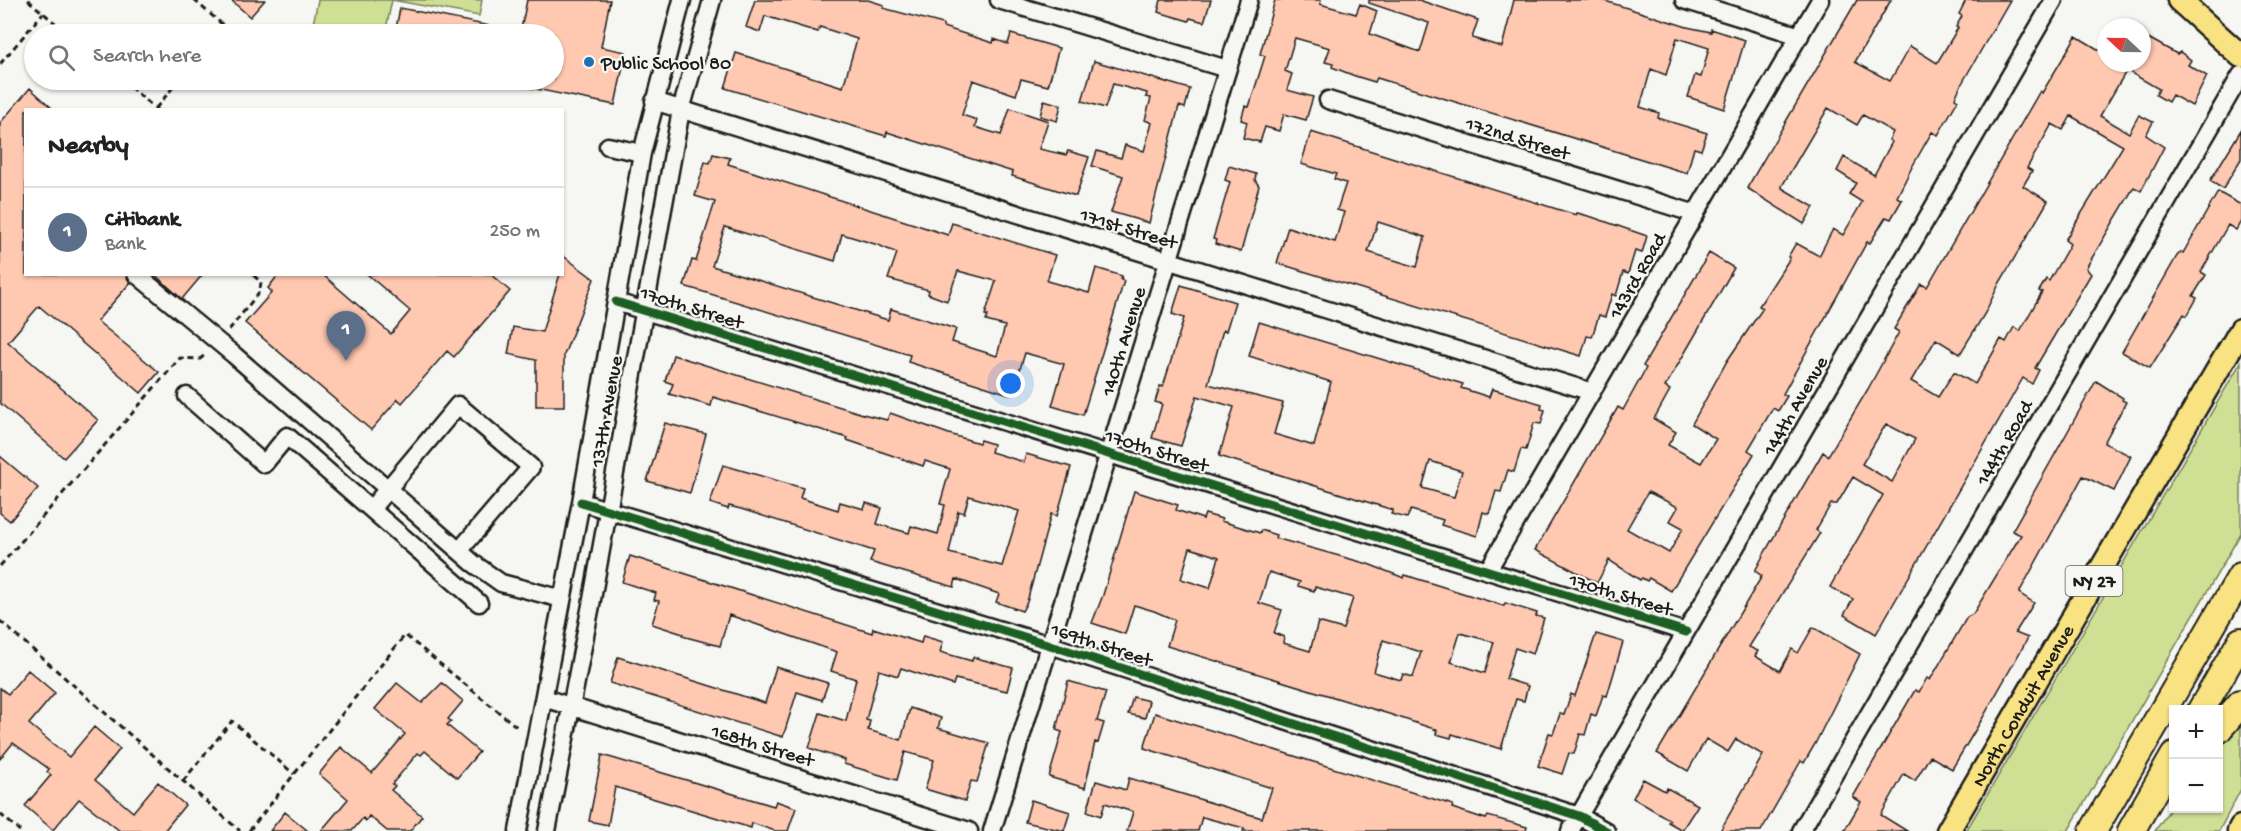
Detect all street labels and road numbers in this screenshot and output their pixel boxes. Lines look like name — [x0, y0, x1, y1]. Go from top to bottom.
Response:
street label: 172nd Street — [1461, 113, 1574, 168]
street label: 171st Street — [1076, 204, 1181, 257]
street label: 143rd Road — [1605, 228, 1674, 325]
street label: 170th Street — [636, 282, 747, 336]
street label: 140th Avenue — [1098, 284, 1153, 400]
street label: 144th Avenue — [1759, 352, 1835, 461]
street label: 137th Avenue — [587, 353, 630, 470]
street label: 144th Road — [1972, 395, 2041, 491]
street label: 170th Street — [1101, 425, 1212, 479]
road number: NY 27 — [2066, 566, 2122, 596]
street label: 170th Street — [1565, 569, 1676, 623]
street label: 169th Street — [1046, 619, 1156, 674]
street label: North Conduit Avenue — [1968, 621, 2081, 792]
street label: 168th Street — [707, 721, 818, 774]

